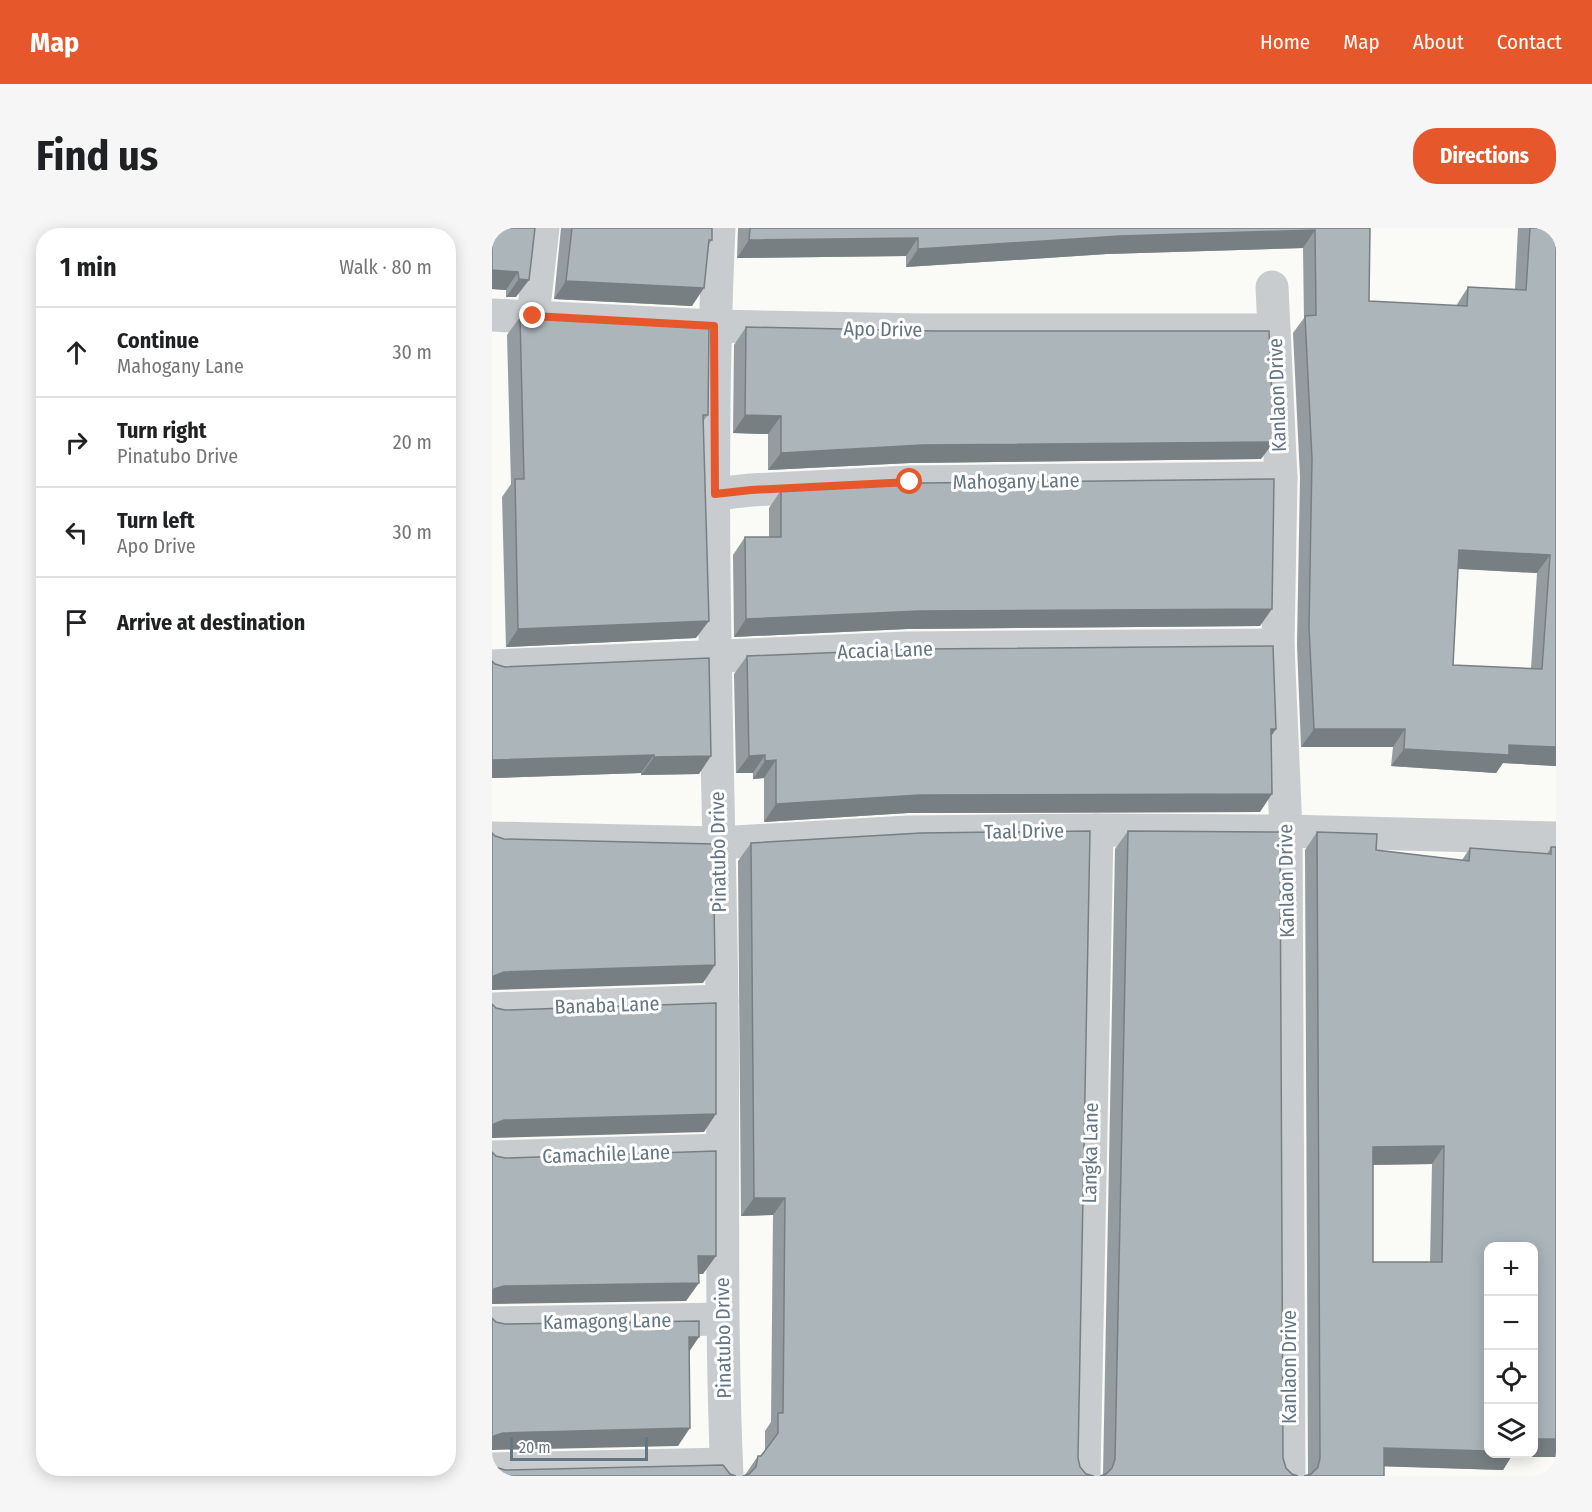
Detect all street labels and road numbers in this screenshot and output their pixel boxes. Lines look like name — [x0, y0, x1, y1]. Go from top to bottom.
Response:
street label: Apo Drive — [843, 316, 923, 342]
street label: Kanlaon Drive — [1263, 338, 1291, 452]
street label: Mahogany Lane — [952, 468, 1080, 494]
street label: Acacia Lane — [837, 636, 933, 664]
street label: Pinatubo Drive — [705, 791, 731, 913]
street label: Taal Drive — [984, 818, 1064, 844]
street label: Kanlaon Drive — [1273, 824, 1299, 938]
street label: Banaba Lane — [554, 991, 660, 1019]
street label: Langka Lane — [1077, 1102, 1103, 1204]
street label: Camachile Lane — [542, 1140, 670, 1168]
street label: Pinatubo Drive — [710, 1277, 736, 1399]
street label: Kamagong Lane — [543, 1308, 671, 1334]
street label: Kanlaon Drive — [1277, 1310, 1301, 1424]

